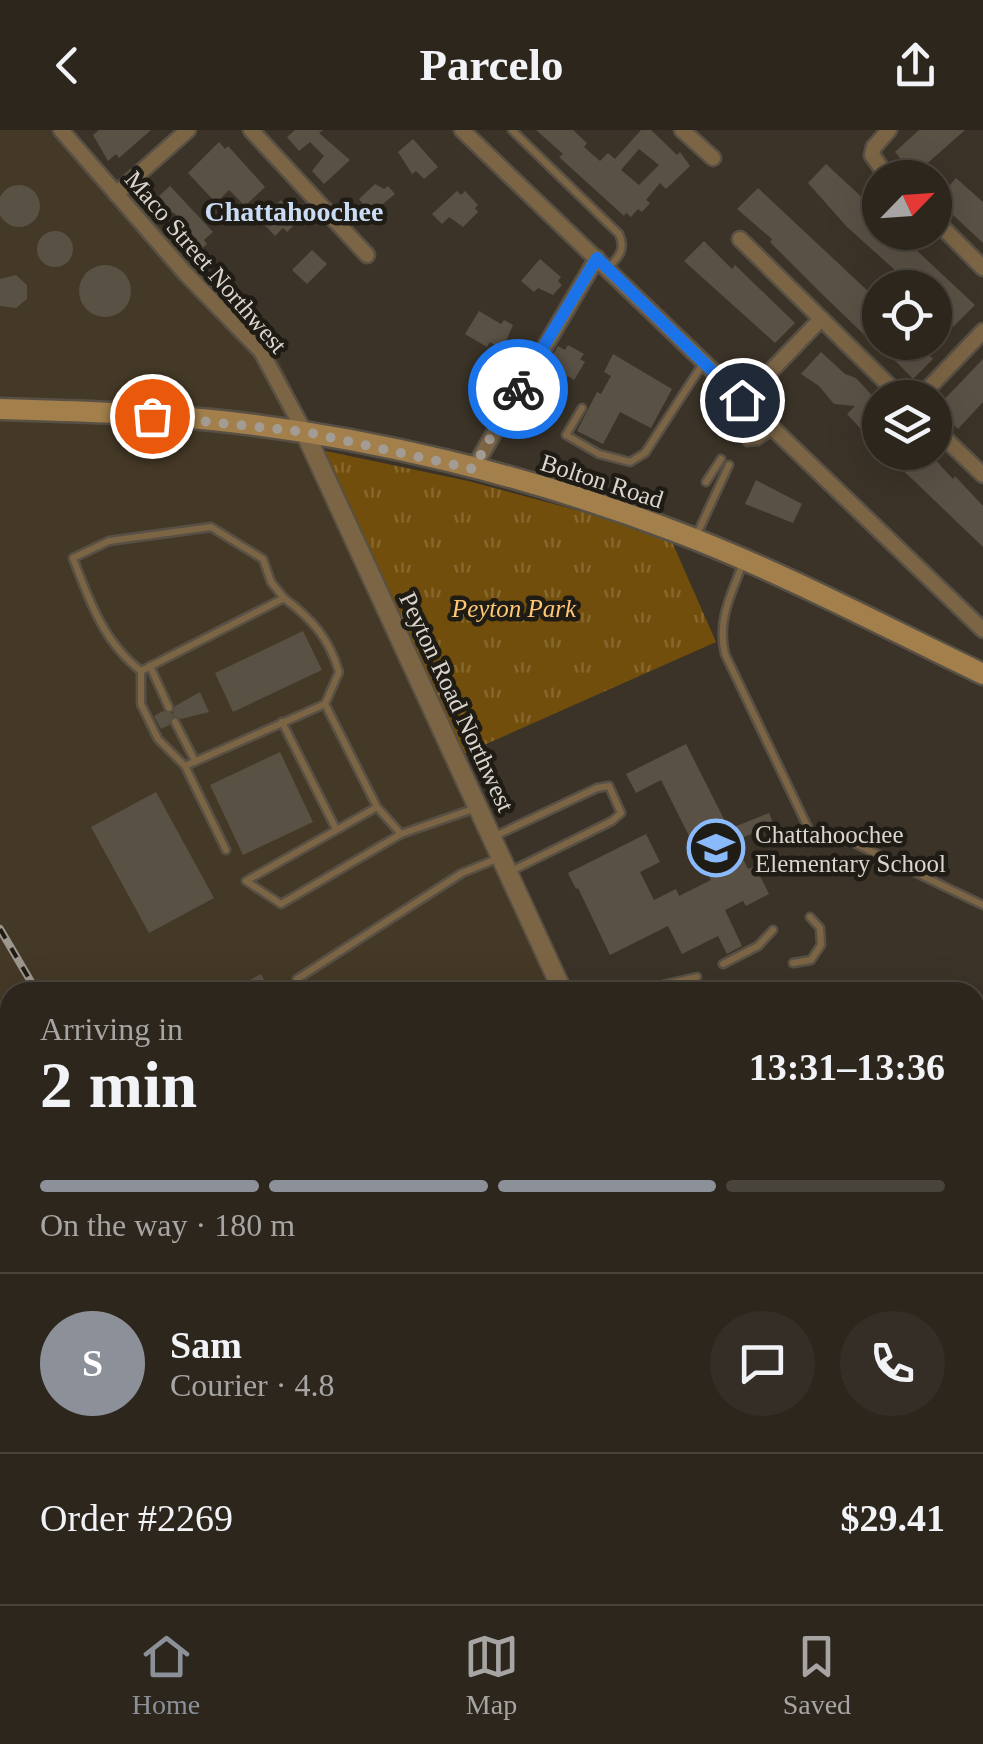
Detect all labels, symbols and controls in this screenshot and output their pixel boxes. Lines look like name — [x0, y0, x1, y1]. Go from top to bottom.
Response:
icon: back — [40, 38, 95, 93]
icon: share — [888, 38, 943, 93]
text: Parcelo — [419, 40, 564, 90]
north arrow — [862, 160, 952, 250]
map controls — [862, 160, 952, 470]
street label: Maco Street Northwest — [120, 166, 292, 358]
district label: Chattahoochee — [205, 196, 383, 227]
button: locate — [862, 270, 952, 360]
courier — [468, 339, 568, 439]
pin — [700, 358, 785, 443]
icon: bike — [491, 362, 546, 417]
icon: home — [715, 373, 770, 428]
pin — [110, 374, 195, 459]
button: layers — [862, 380, 952, 470]
icon: bag — [125, 389, 180, 444]
street label: Bolton Road — [537, 449, 667, 514]
street label: Peyton Road Northwest — [394, 588, 520, 816]
park label: Peyton Park — [451, 595, 577, 622]
school or university icon: Chattahoochee Elementary School — [686, 818, 746, 878]
place label: Chattahoochee Elementary School — [755, 821, 946, 877]
text: Arriving in — [40, 1011, 183, 1047]
text: 13:31–13:36 — [749, 1046, 945, 1088]
text: 2 min — [40, 1049, 197, 1121]
text: On the way · 180 m — [40, 1207, 295, 1243]
button: chat — [710, 1311, 815, 1416]
button: phone — [840, 1311, 945, 1416]
text: Sam — [170, 1324, 242, 1366]
text: S — [82, 1342, 103, 1384]
text: Courier · 4.8 — [170, 1367, 334, 1403]
text: Order #2269 — [40, 1497, 233, 1539]
text: $29.41 — [841, 1497, 945, 1539]
tab: Home — [132, 1629, 200, 1721]
tab: Map — [464, 1629, 519, 1721]
tab: Saved — [783, 1629, 851, 1721]

